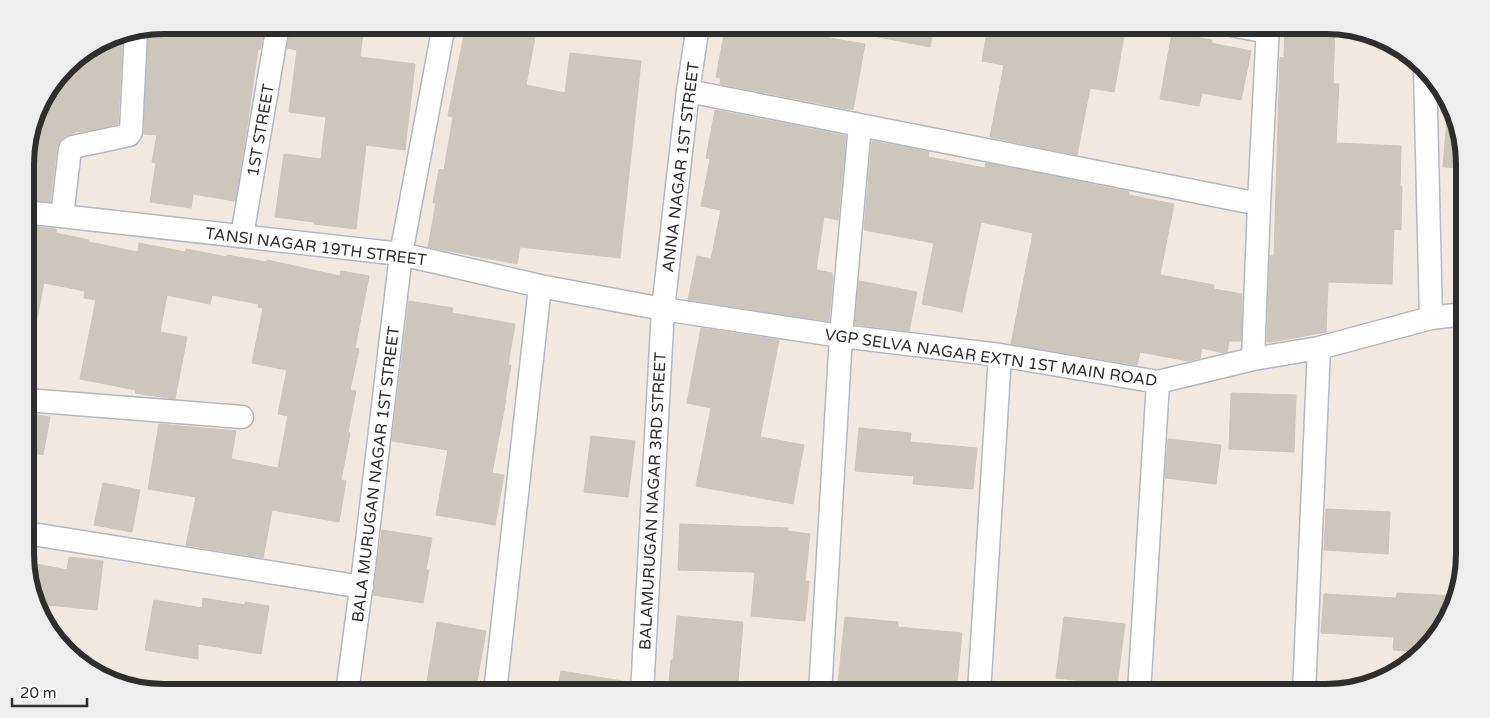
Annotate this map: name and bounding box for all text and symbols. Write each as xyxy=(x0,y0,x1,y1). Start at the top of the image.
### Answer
street label: ANNA NAGAR 1ST STREET xyxy=(658,61,704,273)
street label: 1ST STREET xyxy=(243,82,279,178)
street label: TANSI NAGAR 19TH STREET xyxy=(204,223,428,271)
street label: BALA MURUGAN NAGAR 1ST STREET xyxy=(348,325,404,623)
street label: VGP SELVA NAGAR EXTN 1ST MAIN ROAD xyxy=(823,325,1158,391)
street label: BALAMURUGAN NAGAR 3RD STREET xyxy=(635,351,671,651)
scale bar xyxy=(12,676,88,708)
text: 20 m xyxy=(20,684,57,702)

